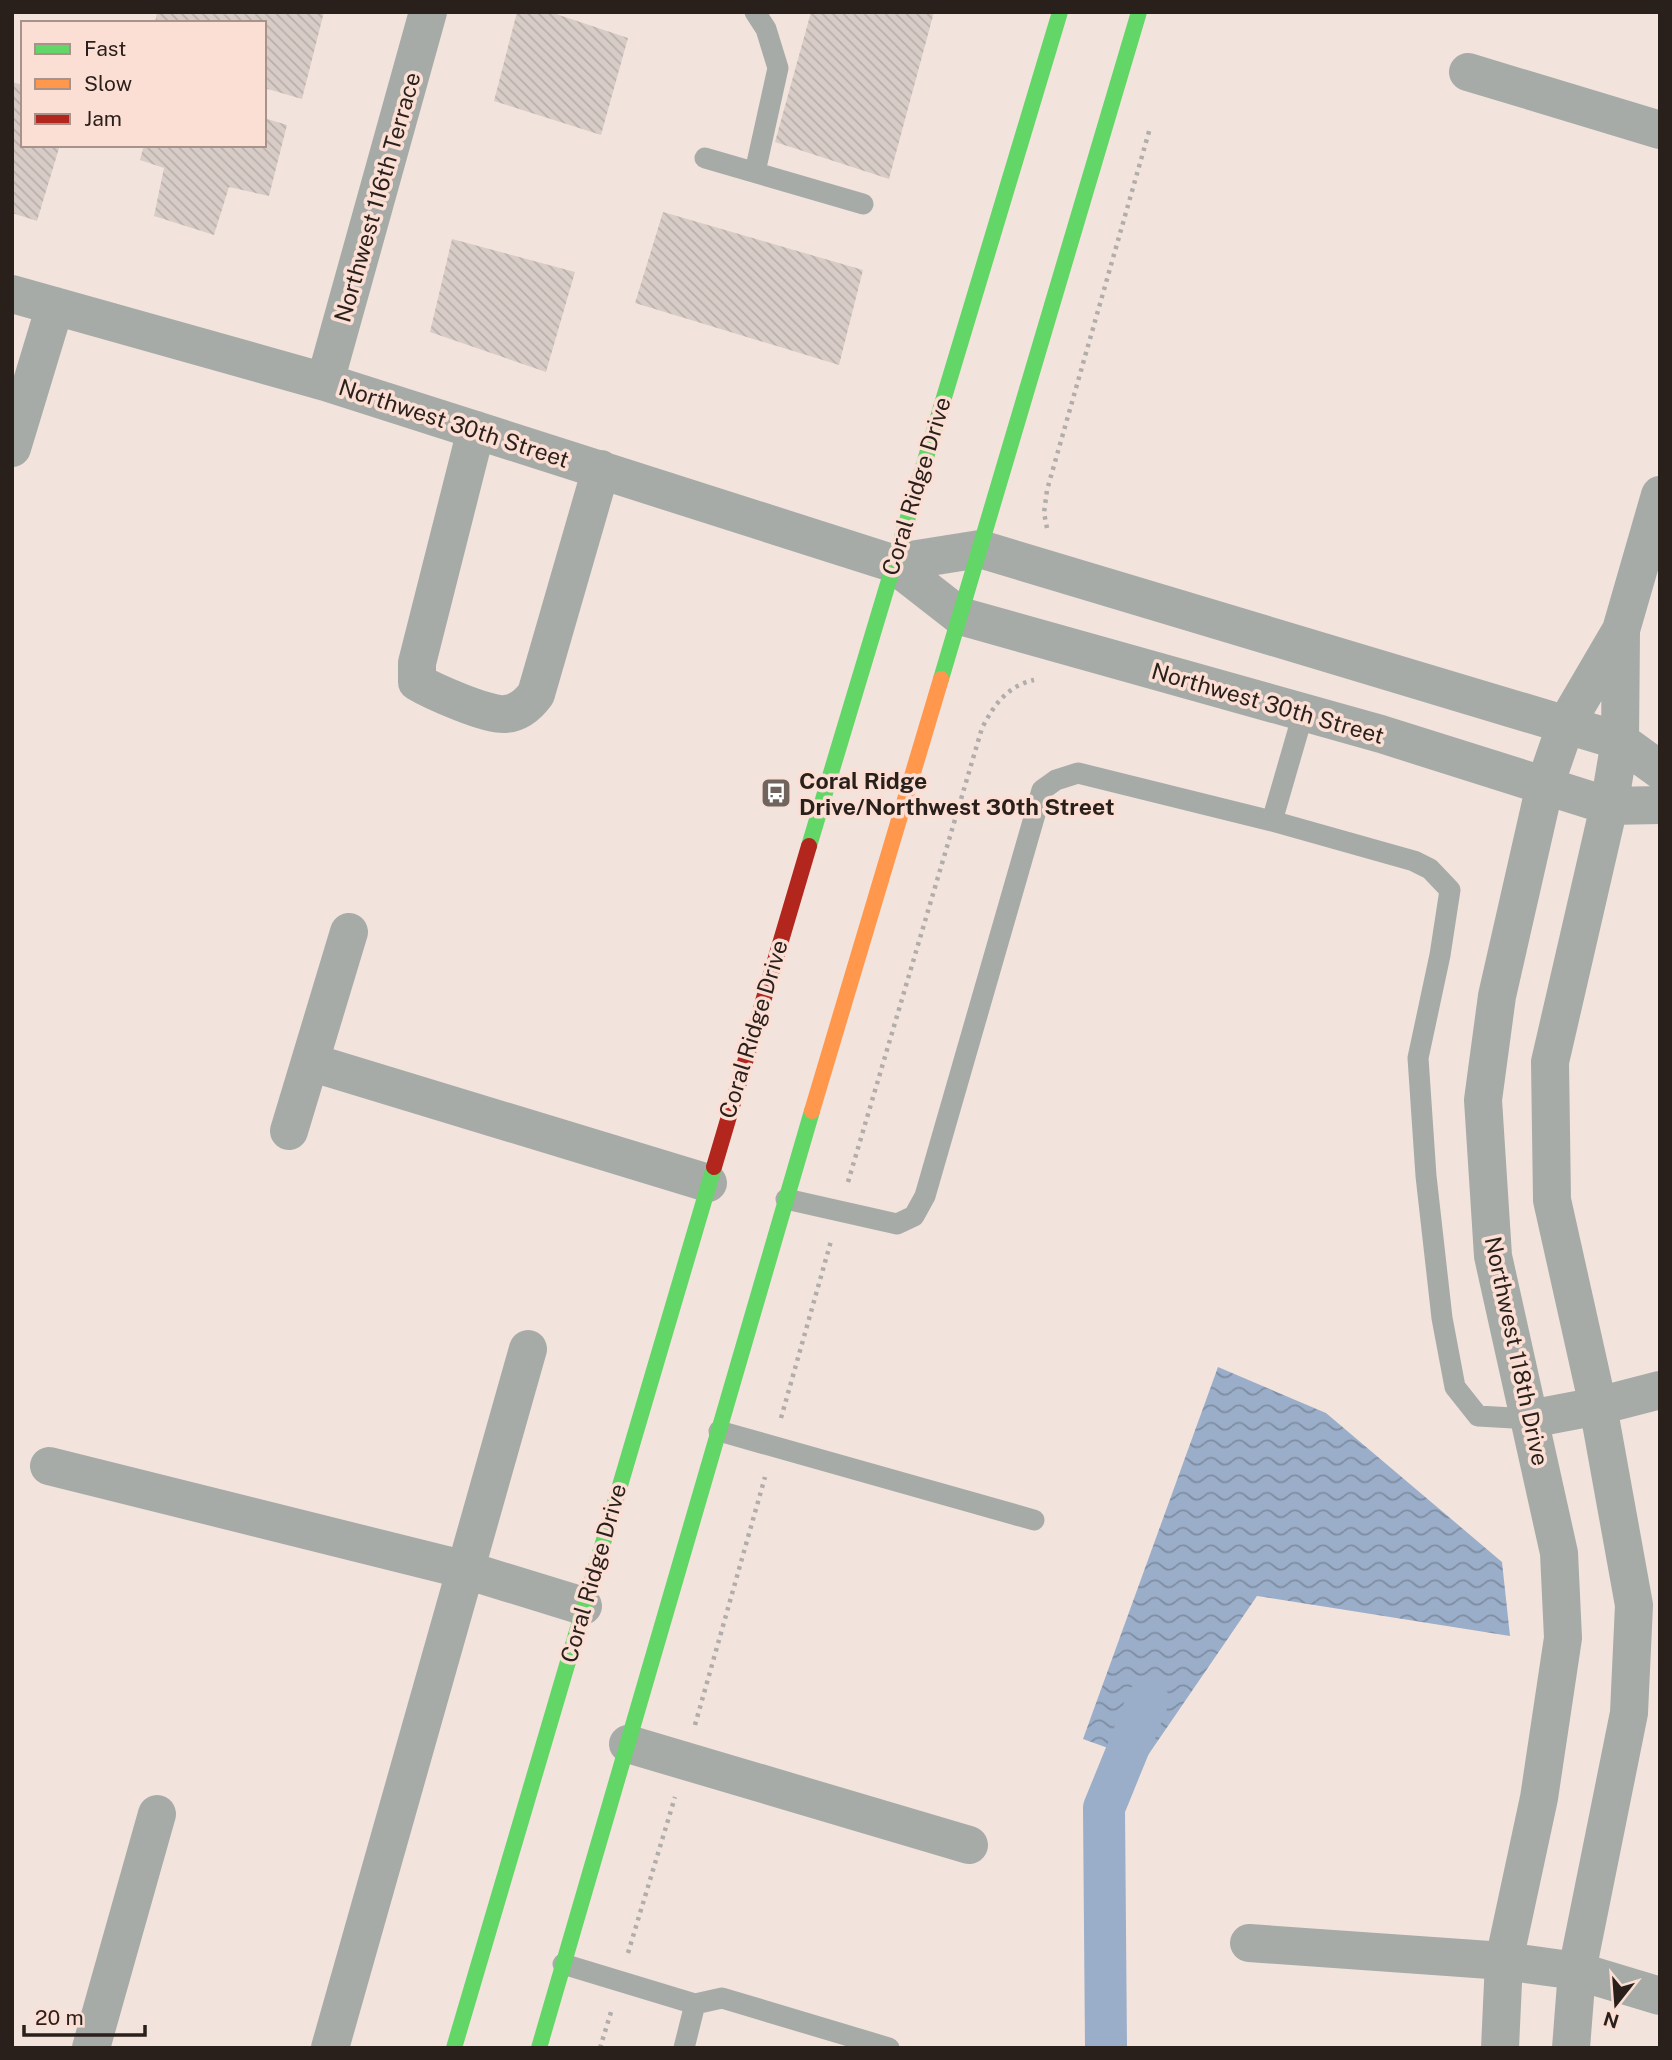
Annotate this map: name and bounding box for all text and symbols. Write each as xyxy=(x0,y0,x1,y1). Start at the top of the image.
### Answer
legend xyxy=(21,21,266,147)
text: Fast xyxy=(84,36,126,61)
street label: Northwest 116th Terrace xyxy=(328,69,426,325)
text: Slow xyxy=(84,71,132,96)
text: Jam xyxy=(84,106,122,131)
street label: Northwest 30th Street xyxy=(335,373,573,473)
street label: Coral Ridge Drive xyxy=(876,394,956,578)
street label: Northwest 30th Street xyxy=(1149,657,1387,749)
place label: Coral Ridge Drive/Northwest 30th Street xyxy=(799,767,1114,820)
bus stop icon: Coral Ridge Drive/Northwest 30th Street xyxy=(759,776,793,810)
street label: Coral Ridge Drive xyxy=(713,937,793,1121)
street label: Northwest 118th Drive xyxy=(1480,1234,1554,1468)
street label: Coral Ridge Drive xyxy=(555,1480,631,1666)
north arrow xyxy=(1581,1969,1651,2039)
scale bar xyxy=(24,1994,145,2038)
text: 20 m xyxy=(35,2005,84,2030)
text: N xyxy=(1601,2008,1621,2033)

